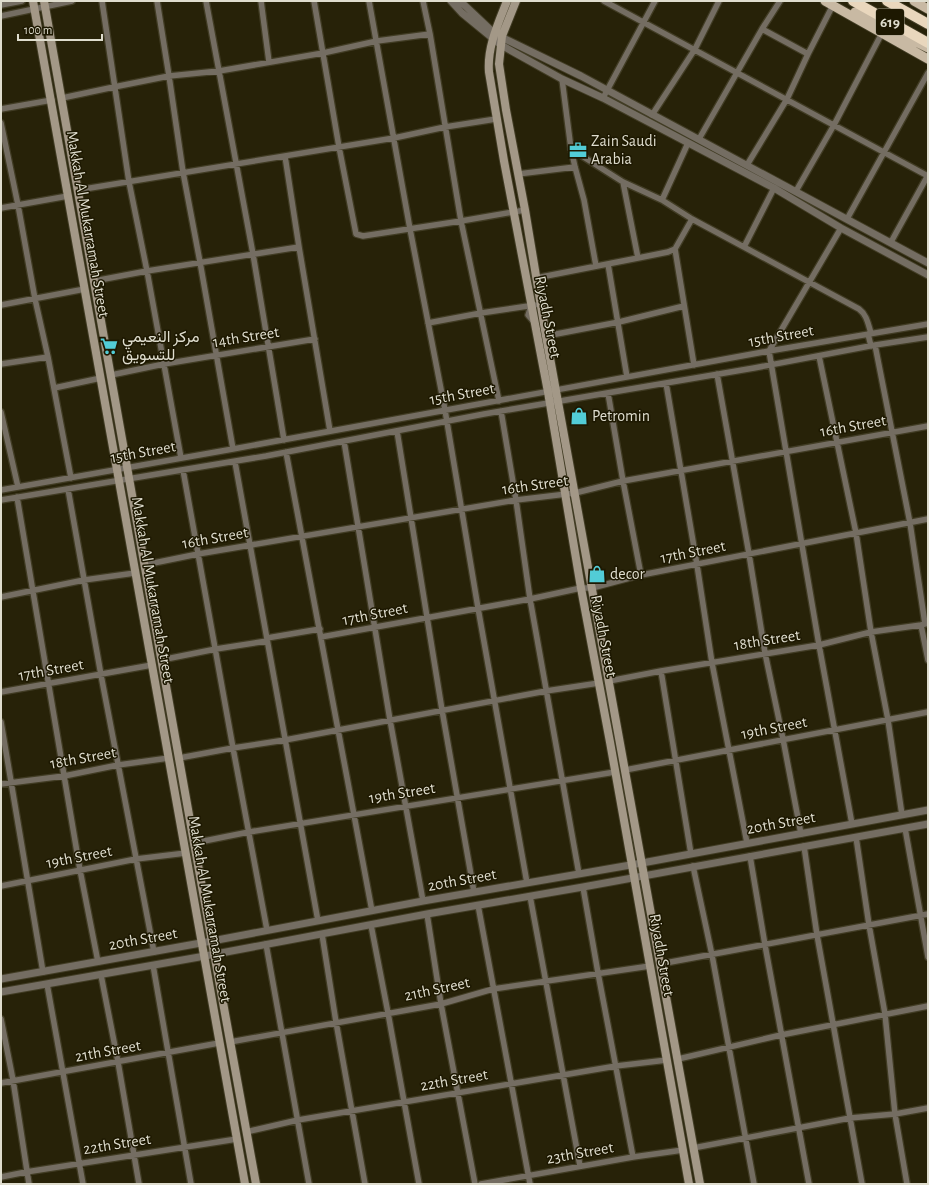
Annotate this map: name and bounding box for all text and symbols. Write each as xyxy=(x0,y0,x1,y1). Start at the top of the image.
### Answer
road number: 619 xyxy=(876,9,904,35)
scale bar xyxy=(18,16,102,42)
text: 100 m xyxy=(24,24,52,36)
street label: Makkah Al Mukarramah Street xyxy=(64,129,112,319)
place label: Zain Saudi Arabia xyxy=(591,133,657,167)
office icon: Zain Saudi Arabia xyxy=(568,140,588,160)
street label: Riyadh Street xyxy=(531,274,564,360)
street label: 15th Street xyxy=(747,322,815,350)
street label: 14th Street xyxy=(212,324,280,350)
place label: مركز النعيمي للتسويق xyxy=(122,329,200,365)
supermarket icon: مركز النعيمي للتسويق xyxy=(99,336,119,356)
street label: 15th Street xyxy=(428,380,496,408)
shop icon: Petromin xyxy=(569,406,589,426)
place label: Petromin xyxy=(592,408,650,424)
street label: 16th Street xyxy=(819,412,887,440)
street label: 15th Street xyxy=(109,438,177,466)
street label: 16th Street xyxy=(501,472,569,498)
street label: Makkah Al Mukarramah Street xyxy=(129,495,177,685)
street label: 16th Street xyxy=(181,524,249,552)
street label: 17th Street xyxy=(659,538,727,566)
shop icon: decor xyxy=(587,564,607,584)
place label: decor xyxy=(610,566,646,582)
street label: Riyadh Street xyxy=(587,593,620,679)
street label: 17th Street xyxy=(341,600,409,628)
street label: 18th Street xyxy=(733,627,801,653)
street label: 17th Street xyxy=(17,656,85,684)
street label: 19th Street xyxy=(740,714,808,742)
street label: 18th Street xyxy=(49,744,117,772)
street label: 19th Street xyxy=(368,780,436,806)
street label: 20th Street xyxy=(745,809,817,837)
street label: Makkah Al Mukarramah Street xyxy=(186,814,234,1004)
street label: 19th Street xyxy=(45,843,113,871)
street label: 20th Street xyxy=(426,866,498,894)
street label: Riyadh Street xyxy=(646,912,677,998)
street label: 20th Street xyxy=(107,925,179,953)
street label: 21th Street xyxy=(403,974,471,1004)
street label: 21th Street xyxy=(74,1037,142,1065)
street label: 22th Street xyxy=(419,1066,489,1094)
street label: 22th Street xyxy=(82,1131,152,1157)
street label: 23th Street xyxy=(545,1139,615,1167)

